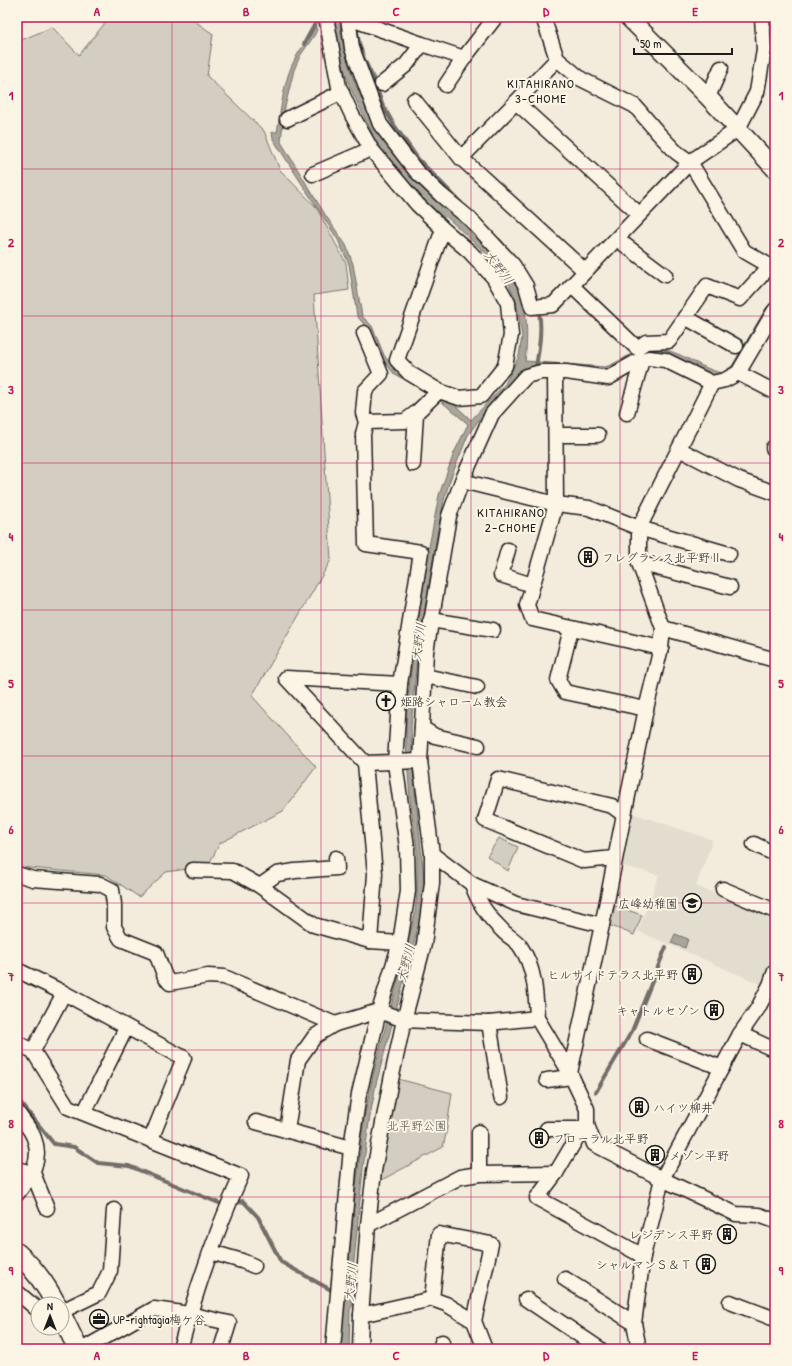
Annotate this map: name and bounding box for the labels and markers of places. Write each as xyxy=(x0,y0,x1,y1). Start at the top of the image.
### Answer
building icon: フレグランス北平野Ⅱ xyxy=(577,546,599,568)
place label: フレグランス北平野Ⅱ xyxy=(602,549,722,566)
church icon: 姫路シャローム教会 xyxy=(375,690,397,712)
place label: 姫路シャローム教会 xyxy=(400,693,508,710)
school or university icon: 広峰幼稚園 xyxy=(681,892,703,914)
place label: 広峰幼稚園 xyxy=(618,895,678,912)
building icon: ヒルサイドテラス北平野 xyxy=(681,963,703,985)
place label: ヒルサイドテラス北平野 xyxy=(547,966,678,983)
building icon: キャトルセゾン xyxy=(703,999,725,1021)
place label: キャトルセゾン xyxy=(616,1002,700,1019)
building icon: ハイツ柳井 xyxy=(628,1096,650,1118)
place label: ハイツ柳井 xyxy=(653,1099,713,1116)
building icon: フローラル北平野 xyxy=(528,1127,550,1149)
place label: フローラル北平野 xyxy=(553,1130,649,1147)
building icon: メゾン平野 xyxy=(644,1144,666,1166)
place label: メゾン平野 xyxy=(669,1147,729,1164)
building icon: レジデンス平野 xyxy=(716,1223,738,1245)
place label: レジデンス平野 xyxy=(629,1226,713,1243)
building icon: シャルマンＳ＆Ｔ xyxy=(695,1253,717,1275)
place label: シャルマンＳ＆Ｔ xyxy=(596,1256,692,1273)
office icon: UP-rightagia梅ケ谷 xyxy=(88,1308,110,1330)
place label: UP-rightagia梅ケ谷 xyxy=(113,1311,205,1328)

